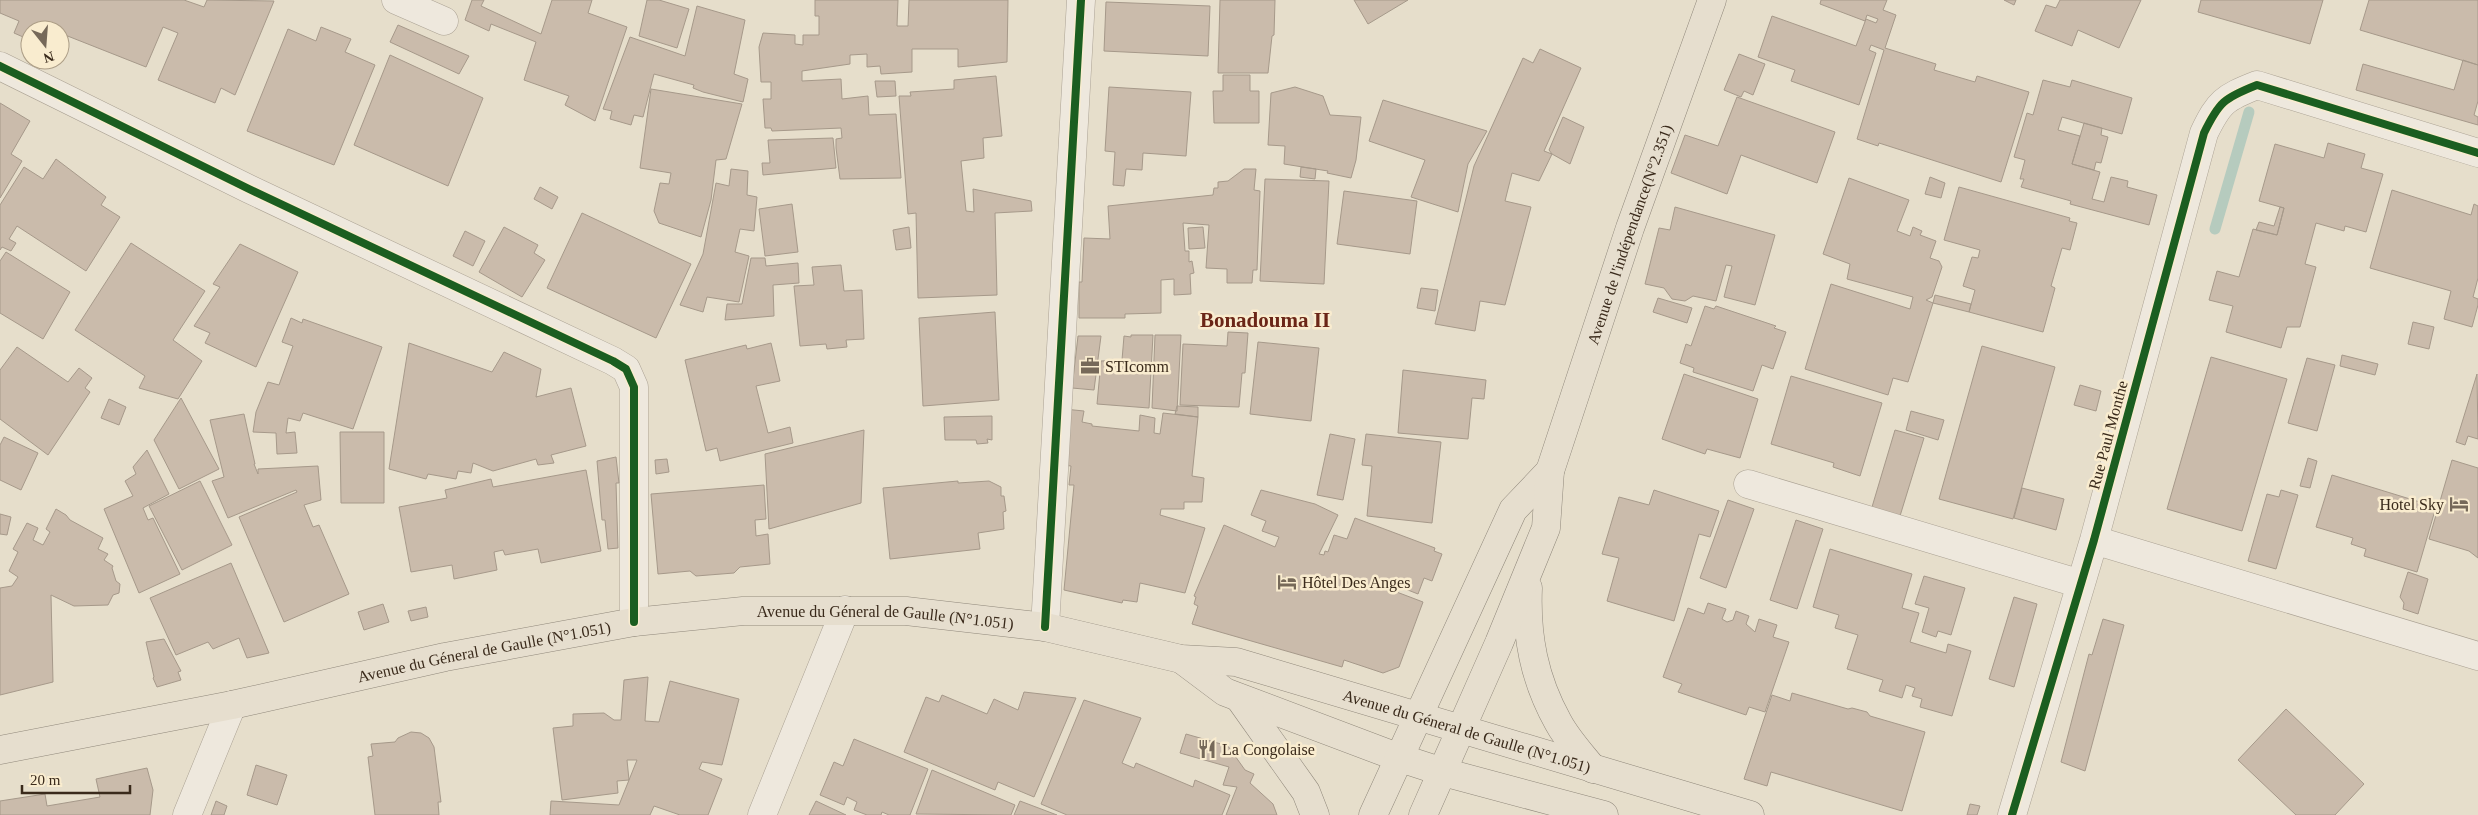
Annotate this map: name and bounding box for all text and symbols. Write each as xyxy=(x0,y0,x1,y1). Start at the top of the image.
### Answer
north arrow xyxy=(20,20,70,70)
text: N xyxy=(42,48,56,66)
street label: Avenue de l'indépendance(N°2.351) xyxy=(1584,122,1676,347)
district label: Bonadouma II xyxy=(1200,308,1330,332)
office icon: STIcomm xyxy=(1079,355,1101,377)
place label: STIcomm xyxy=(1105,358,1170,375)
street label: Rue Paul Monthe xyxy=(2085,379,2131,491)
hotel icon: Hotel Sky xyxy=(2448,493,2470,515)
place label: Hotel Sky xyxy=(2380,496,2444,514)
hotel icon: Hôtel Des Anges xyxy=(1276,571,1298,593)
place label: Hôtel Des Anges xyxy=(1302,574,1410,592)
street label: Avenue du Géneral de Gaulle (N°1.051) xyxy=(757,602,1015,633)
street label: Avenue du Géneral de Gaulle (N°1.051) xyxy=(356,618,612,685)
street label: Avenue du Géneral de Gaulle (N°1.051) xyxy=(1341,686,1593,777)
restaurant icon: La Congolaise xyxy=(1196,738,1218,760)
place label: La Congolaise xyxy=(1222,741,1315,759)
scale bar xyxy=(22,762,130,794)
text: 20 m xyxy=(30,772,61,788)

